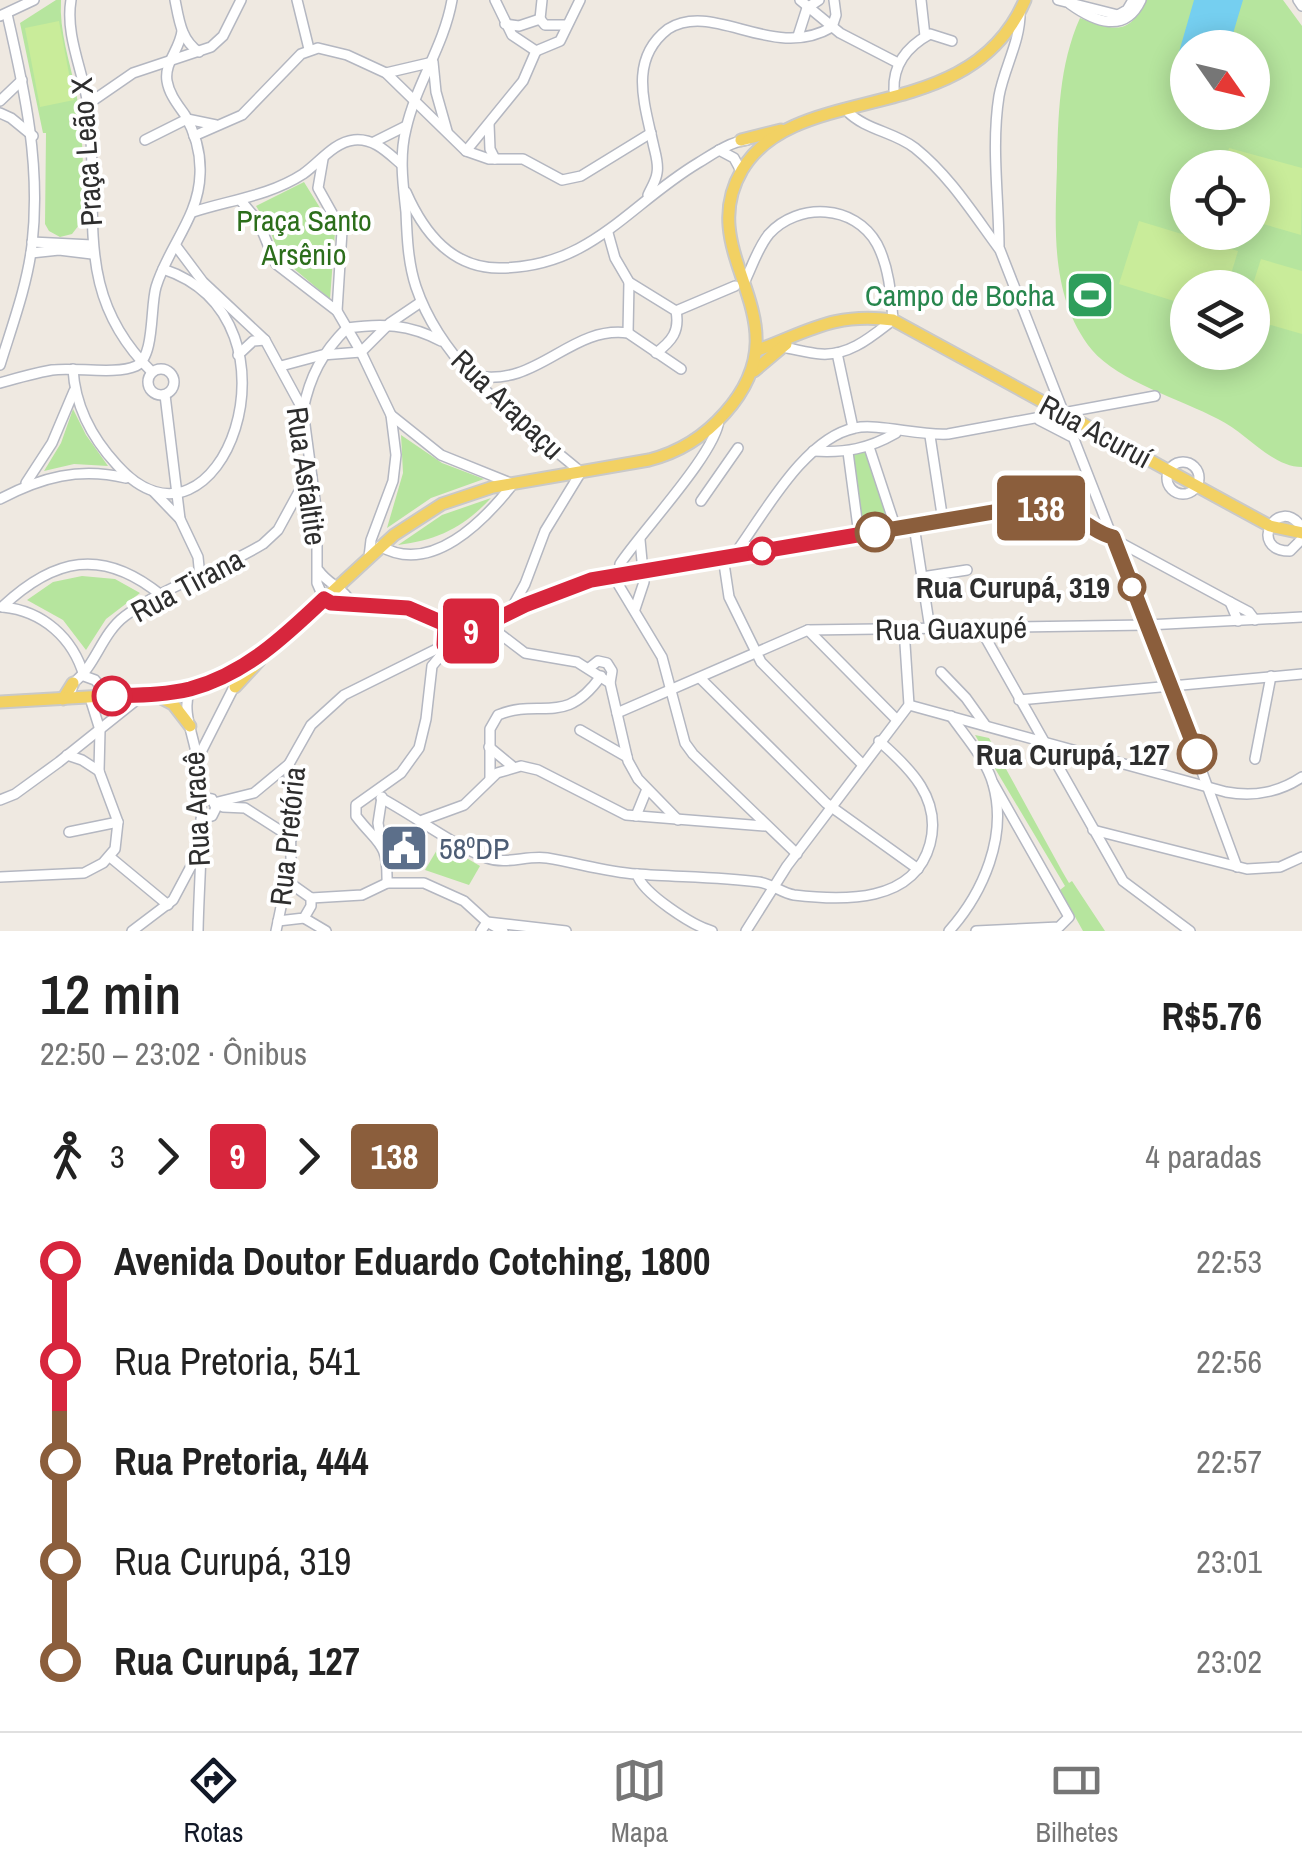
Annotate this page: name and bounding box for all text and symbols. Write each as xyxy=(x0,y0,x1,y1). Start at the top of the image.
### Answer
north arrow xyxy=(1170,30,1270,130)
map controls xyxy=(1170,30,1270,370)
street label: Praça Leão X xyxy=(61,76,111,228)
button: locate xyxy=(1170,150,1270,250)
park label: Praça Santo Arsênio xyxy=(236,200,372,274)
sports icon: Campo de Bocha xyxy=(1064,269,1116,321)
button: layers xyxy=(1170,270,1270,370)
place label: Campo de Bocha xyxy=(865,275,1055,315)
street label: Rua Arapaçu xyxy=(443,340,573,468)
street label: Rua Acuruí xyxy=(1033,385,1159,477)
street label: Rua Asfaltite xyxy=(277,404,337,548)
line badge: 138 xyxy=(984,476,1098,540)
text: 138 xyxy=(1017,485,1065,532)
unlabelled marker xyxy=(856,513,894,551)
unlabelled marker xyxy=(749,538,775,564)
street label: Rua Tirana xyxy=(124,539,251,631)
place label: Rua Curupá, 319 xyxy=(916,567,1110,607)
marker: Rua Curupá, 319 xyxy=(1119,574,1145,600)
line badge: 9 xyxy=(438,598,504,664)
street label: Rua Guaxupé xyxy=(875,607,1027,649)
text: 9 xyxy=(463,608,479,655)
unlabelled marker xyxy=(93,677,131,715)
place label: Rua Curupá, 127 xyxy=(976,734,1170,774)
marker: Rua Curupá, 127 xyxy=(1178,735,1216,773)
street label: Rua Aracê xyxy=(173,751,219,867)
street label: Rua Pretória xyxy=(260,764,314,907)
public building icon: 58ºDP xyxy=(378,822,430,874)
place label: 58ºDP xyxy=(439,828,510,868)
text: 12 min xyxy=(40,957,181,1031)
text: R$5.76 xyxy=(1162,991,1262,1042)
text: 22:50 – 23:02 · Ônibus xyxy=(40,1032,307,1075)
icon: walk xyxy=(40,1129,95,1184)
icon: forward xyxy=(140,1129,195,1184)
icon: forward xyxy=(281,1129,336,1184)
text: 9 xyxy=(230,1133,246,1180)
text: 138 xyxy=(371,1133,418,1180)
text: 3 xyxy=(110,1135,125,1178)
text: 4 paradas xyxy=(1145,1135,1262,1178)
text: Avenida Doutor Eduardo Cotching, 1800 xyxy=(114,1236,710,1287)
text: 22:53 xyxy=(1196,1240,1262,1283)
text: Rua Pretoria, 541 xyxy=(114,1336,360,1387)
text: 22:56 xyxy=(1196,1340,1262,1383)
text: Rua Pretoria, 444 xyxy=(114,1436,369,1487)
text: 22:57 xyxy=(1196,1440,1262,1483)
text: Rua Curupá, 319 xyxy=(114,1536,351,1587)
text: 23:01 xyxy=(1196,1540,1262,1583)
text: Rua Curupá, 127 xyxy=(114,1636,360,1687)
text: 23:02 xyxy=(1196,1640,1262,1683)
tab: Rotas xyxy=(184,1753,244,1851)
tab: Mapa xyxy=(611,1753,668,1851)
tab: Bilhetes xyxy=(1035,1753,1118,1851)

